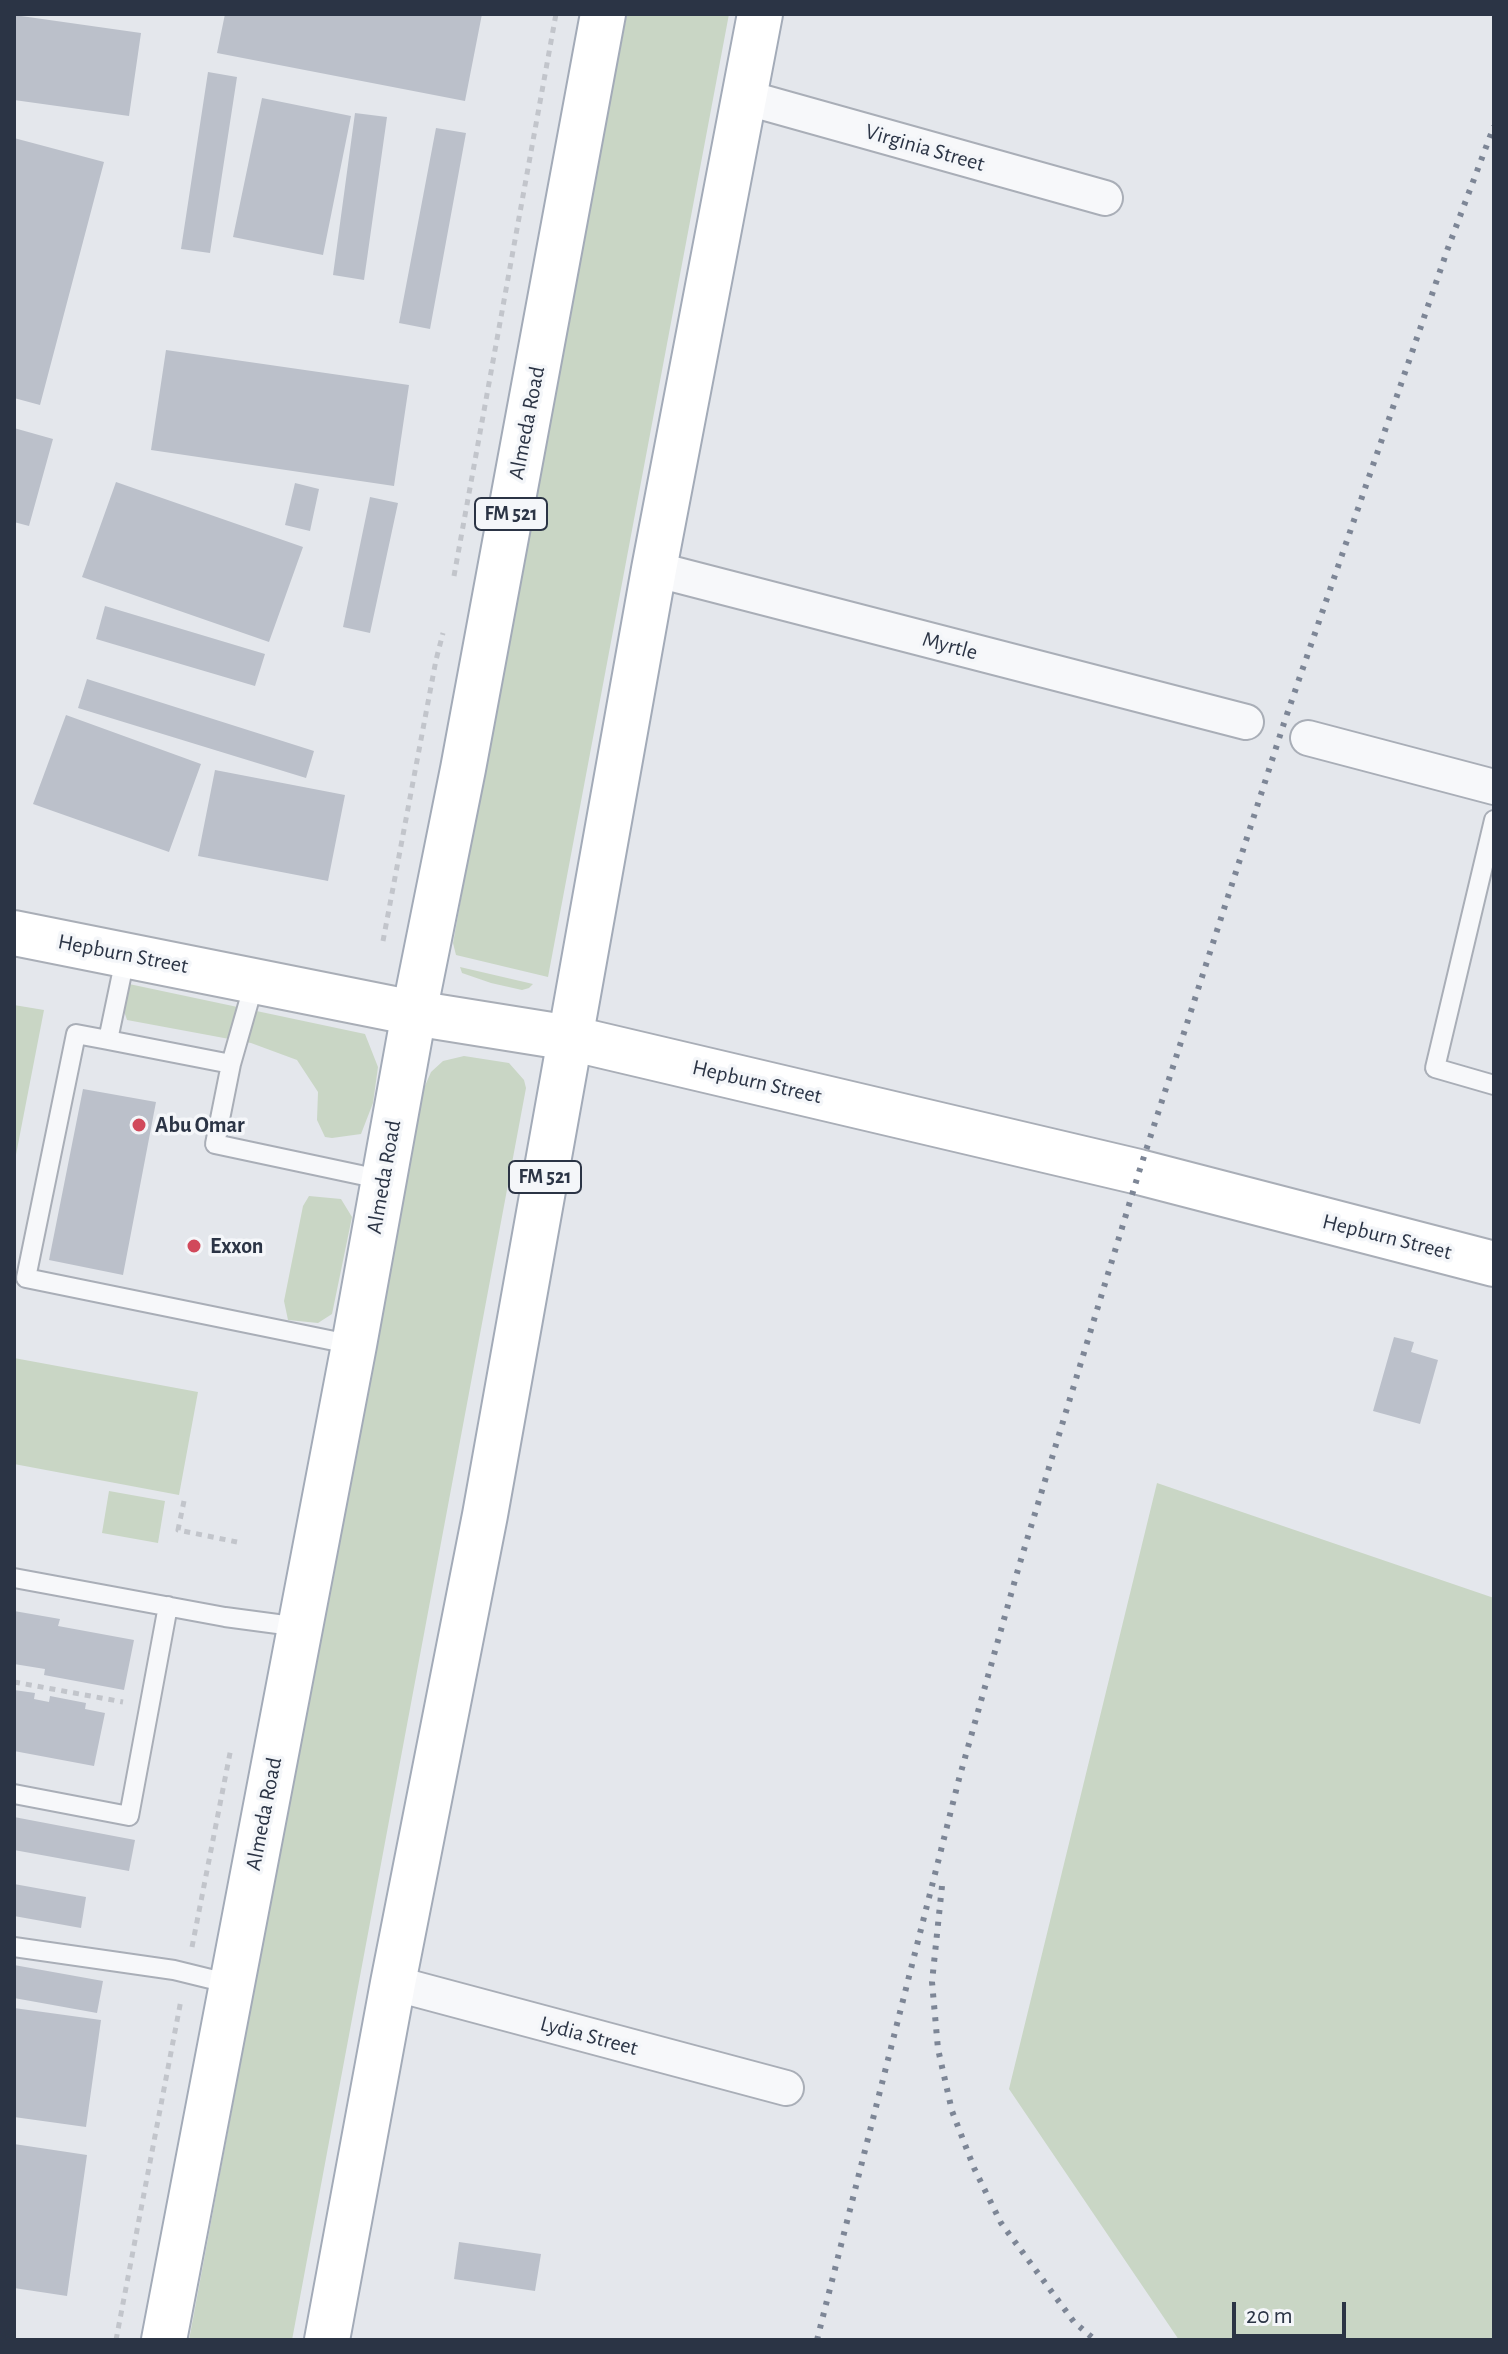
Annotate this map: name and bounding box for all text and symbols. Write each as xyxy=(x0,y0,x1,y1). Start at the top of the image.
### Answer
street label: Virginia Street xyxy=(862,118,988,178)
street label: Almeda Road xyxy=(503,364,551,482)
road number: FM 521 xyxy=(475,498,547,530)
street label: Myrtle xyxy=(920,626,980,666)
street label: Hepburn Street xyxy=(56,928,190,980)
street label: Hepburn Street xyxy=(690,1054,824,1110)
place label: Abu Omar xyxy=(155,1112,245,1138)
marker: Abu Omar xyxy=(130,1116,148,1134)
street label: Almeda Road xyxy=(361,1118,407,1236)
road number: FM 521 xyxy=(509,1161,581,1193)
street label: Hepburn Street xyxy=(1320,1208,1454,1266)
place label: Exxon xyxy=(210,1233,264,1259)
marker: Exxon xyxy=(185,1237,203,1255)
street label: Almeda Road xyxy=(240,1755,288,1873)
street label: Lydia Street xyxy=(537,2010,641,2062)
scale bar xyxy=(1236,2286,1350,2336)
text: 20 m xyxy=(1246,2304,1293,2328)

